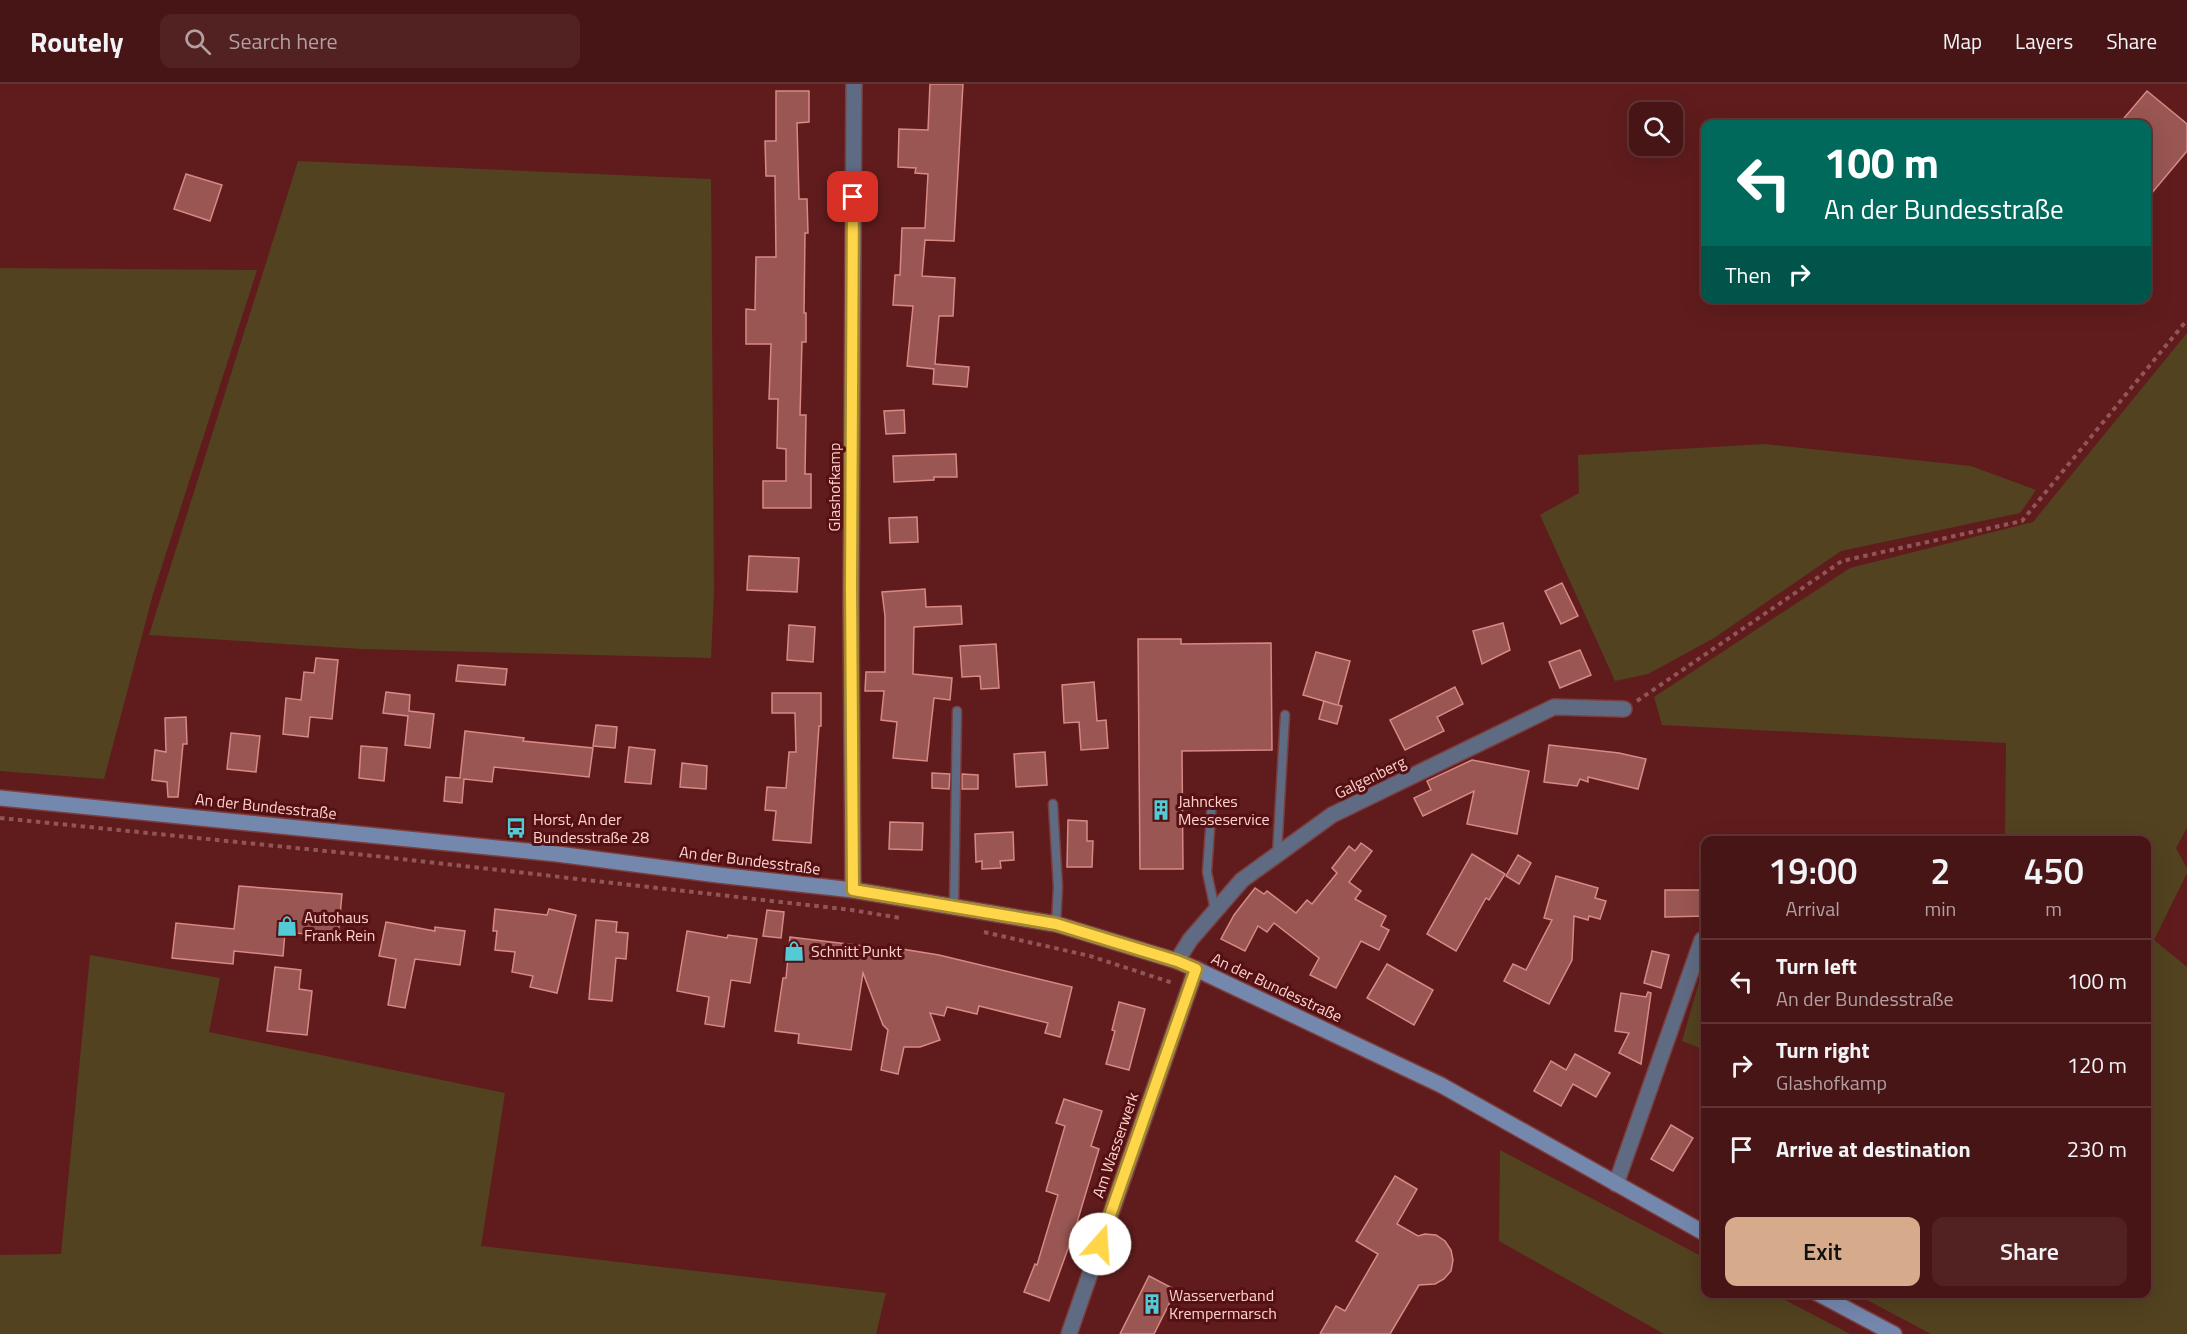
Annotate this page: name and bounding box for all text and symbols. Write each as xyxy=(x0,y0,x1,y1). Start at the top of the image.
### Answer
search box xyxy=(160,14,580,68)
text: Routely xyxy=(30,20,124,63)
text: Search here xyxy=(229,24,338,58)
icon: search xyxy=(181,25,214,58)
text: Map xyxy=(1943,25,1982,57)
text: Layers xyxy=(2015,25,2073,57)
text: Share xyxy=(2106,25,2157,57)
map controls xyxy=(1629,102,1683,156)
button: search xyxy=(1629,102,1683,156)
text: 100 m xyxy=(1824,130,1939,194)
icon: left xyxy=(1725,144,1803,222)
pin xyxy=(827,171,878,222)
icon: arrive xyxy=(836,180,869,213)
text: An der Bundesstraße xyxy=(1824,188,2064,229)
text: Then xyxy=(1725,258,1771,292)
icon: right xyxy=(1783,258,1816,291)
street label: Glashofkamp xyxy=(822,443,846,531)
street label: Galgenberg xyxy=(1330,749,1410,805)
street label: An der Bundesstraße xyxy=(194,787,338,825)
place label: Jahnckes Messeservice xyxy=(1178,789,1270,831)
building icon: Jahnckes Messeservice xyxy=(1149,798,1173,822)
place label: Horst, An der Bundesstraße 28 xyxy=(533,807,649,849)
bus stop icon: Horst, An der Bundesstraße 28 xyxy=(504,816,528,840)
street label: An der Bundesstraße xyxy=(678,839,822,881)
text: 19:00 xyxy=(1768,843,1857,898)
text: 2 xyxy=(1930,843,1950,898)
text: 450 xyxy=(2023,843,2084,898)
text: Arrival xyxy=(1786,893,1840,924)
text: min xyxy=(1924,893,1956,924)
text: m xyxy=(2045,893,2062,924)
place label: Autohaus Frank Rein xyxy=(304,905,375,947)
shop icon: Autohaus Frank Rein xyxy=(275,914,299,938)
shop icon: Schnitt Punkt xyxy=(782,939,806,963)
place label: Schnitt Punkt xyxy=(811,939,902,963)
street label: An der Bundesstraße xyxy=(1208,946,1346,1028)
text: Turn left xyxy=(1776,949,1857,983)
text: 100 m xyxy=(2067,964,2127,998)
icon: left xyxy=(1725,965,1758,998)
text: An der Bundesstraße xyxy=(1776,983,1954,1014)
text: Turn right xyxy=(1776,1033,1870,1067)
text: 120 m xyxy=(2067,1048,2127,1082)
icon: right xyxy=(1725,1049,1758,1082)
text: Glashofkamp xyxy=(1776,1067,1887,1098)
street label: Am Wasserwerk xyxy=(1086,1089,1144,1201)
text: Arrive at destination xyxy=(1776,1132,1971,1166)
text: 230 m xyxy=(2067,1132,2127,1166)
icon: arrive xyxy=(1725,1133,1758,1166)
position arrow xyxy=(1068,1212,1132,1276)
button: Exit xyxy=(1725,1217,1920,1286)
button: Share xyxy=(1932,1217,2127,1286)
place label: Wasserverband Krempermarsch xyxy=(1169,1283,1277,1325)
building icon: Wasserverband Krempermarsch xyxy=(1140,1292,1164,1316)

